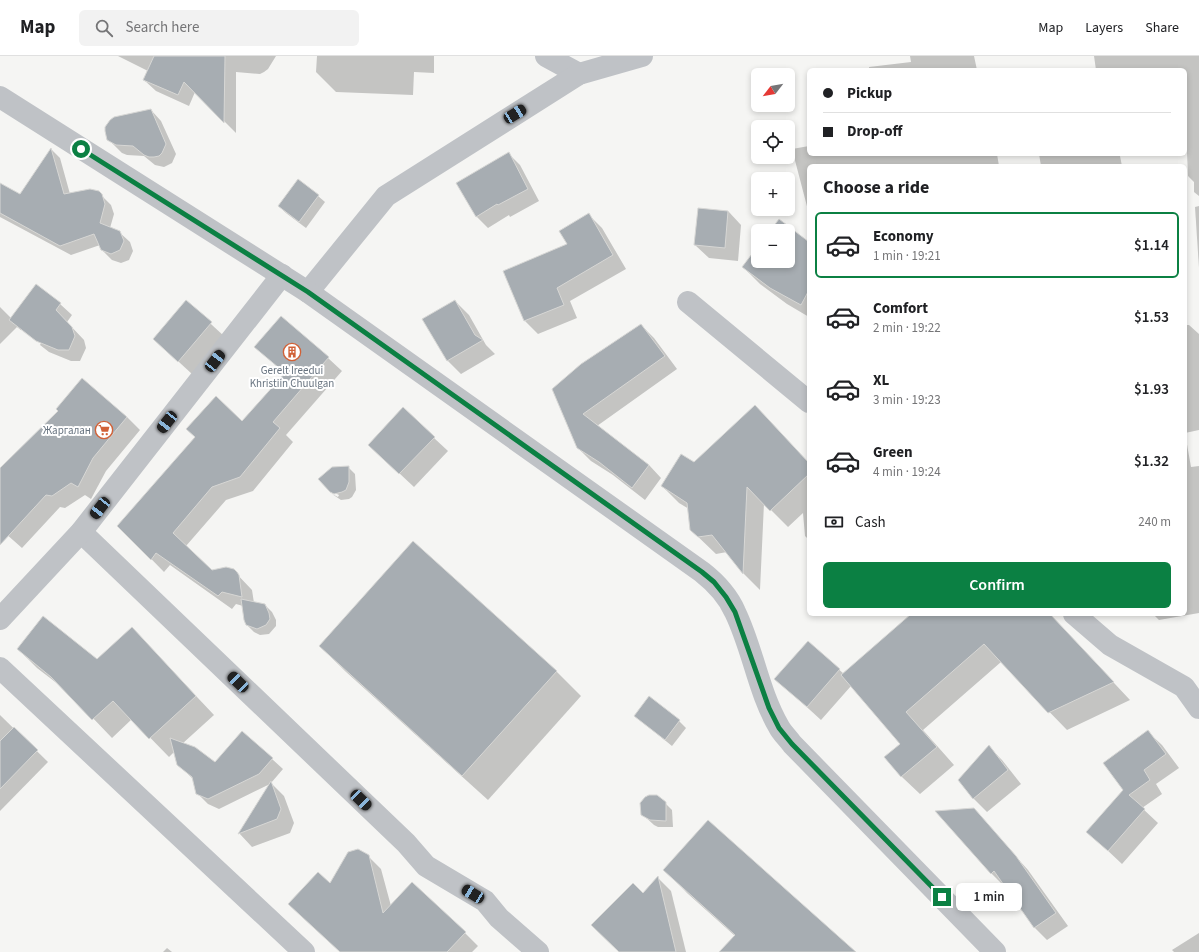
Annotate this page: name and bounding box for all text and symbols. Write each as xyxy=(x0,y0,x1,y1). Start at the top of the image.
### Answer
search box xyxy=(79,10,359,46)
text: Map xyxy=(20,14,55,41)
icon: search xyxy=(93,17,115,39)
text: Search here xyxy=(125,17,199,38)
text: Map xyxy=(1038,18,1063,38)
text: Layers xyxy=(1085,18,1123,38)
text: Share xyxy=(1145,18,1179,38)
north arrow xyxy=(751,68,795,112)
map controls xyxy=(751,68,795,268)
text: Pickup xyxy=(847,83,892,104)
car xyxy=(502,103,528,125)
button: locate xyxy=(751,120,795,164)
text: Drop-off xyxy=(847,121,902,142)
route start xyxy=(72,140,90,158)
button: + xyxy=(751,172,795,216)
text: Choose a ride xyxy=(823,175,929,200)
button: − xyxy=(751,224,795,268)
text: Economy xyxy=(873,226,934,247)
icon: car xyxy=(825,227,861,263)
text: $1.14 xyxy=(1134,235,1169,256)
text: 1 min · 19:21 xyxy=(873,247,941,265)
text: Comfort xyxy=(873,298,928,319)
icon: car xyxy=(825,299,861,335)
text: $1.53 xyxy=(1134,307,1169,328)
text: 2 min · 19:22 xyxy=(873,319,941,337)
building icon: Gerelt Ireedui Khristiin Chuulgan xyxy=(282,342,302,362)
car xyxy=(203,348,227,374)
place label: Gerelt Ireedui Khristiin Chuulgan xyxy=(250,363,334,391)
text: XL xyxy=(873,370,889,391)
icon: car xyxy=(825,371,861,407)
text: $1.93 xyxy=(1134,379,1169,400)
text: 3 min · 19:23 xyxy=(873,391,941,409)
car xyxy=(155,409,179,435)
supermarket icon: Жаргалан xyxy=(94,420,114,440)
place label: Жаргалан xyxy=(43,423,91,438)
text: Green xyxy=(873,442,913,463)
icon: car xyxy=(825,443,861,479)
text: $1.32 xyxy=(1134,451,1169,472)
text: 4 min · 19:24 xyxy=(873,463,941,481)
car xyxy=(88,495,112,521)
icon: cash xyxy=(823,511,845,533)
text: Cash xyxy=(855,512,886,533)
text: 240 m xyxy=(1138,513,1171,531)
button: Confirm xyxy=(823,562,1171,608)
car xyxy=(225,669,251,695)
car xyxy=(348,787,374,813)
car xyxy=(460,883,486,905)
callout: 1 min xyxy=(956,883,1022,911)
route end xyxy=(933,888,951,906)
text: 1 min xyxy=(974,888,1004,906)

